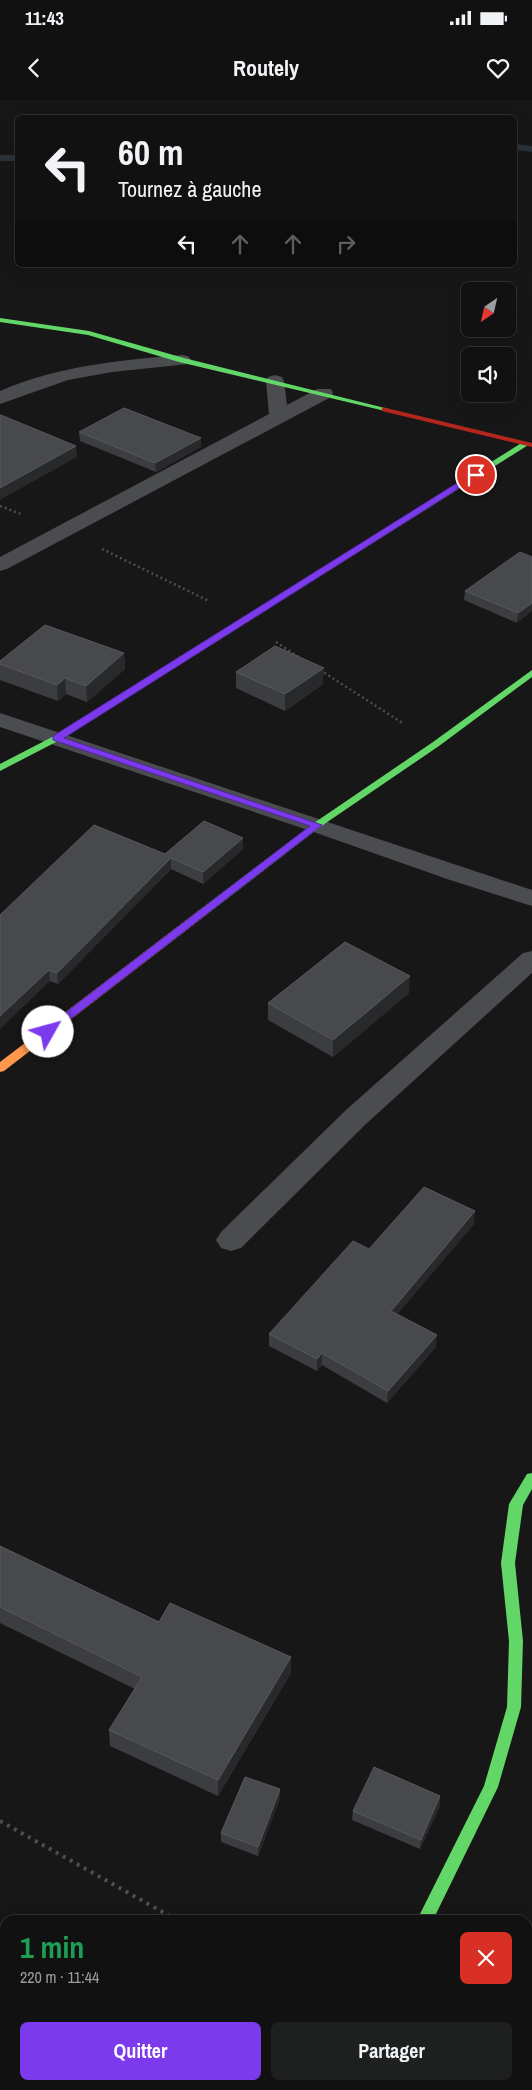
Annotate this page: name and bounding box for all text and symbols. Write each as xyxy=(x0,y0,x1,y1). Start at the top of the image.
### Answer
text: 11:43 xyxy=(25,5,64,31)
text: Routely xyxy=(233,53,299,83)
icon: back xyxy=(20,54,48,82)
icon: heart xyxy=(484,54,512,82)
text: 60 m xyxy=(118,129,183,176)
icon: left xyxy=(35,135,100,200)
text: Tournez à gauche xyxy=(118,174,261,204)
icon: left xyxy=(173,230,201,258)
icon: ahead xyxy=(226,230,254,258)
icon: ahead xyxy=(279,230,307,258)
icon: right xyxy=(332,230,360,258)
north arrow xyxy=(461,282,516,338)
map controls xyxy=(461,282,516,402)
button: sound xyxy=(461,347,516,402)
pin xyxy=(455,454,497,496)
icon: arrive xyxy=(462,461,490,489)
position arrow xyxy=(21,1005,73,1057)
text: 1 min xyxy=(20,1927,84,1967)
button: close xyxy=(460,1932,512,1984)
text: 220 m · 11:44 xyxy=(20,1966,99,1988)
button: Quitter xyxy=(20,2022,261,2080)
button: Partager xyxy=(271,2022,512,2080)

